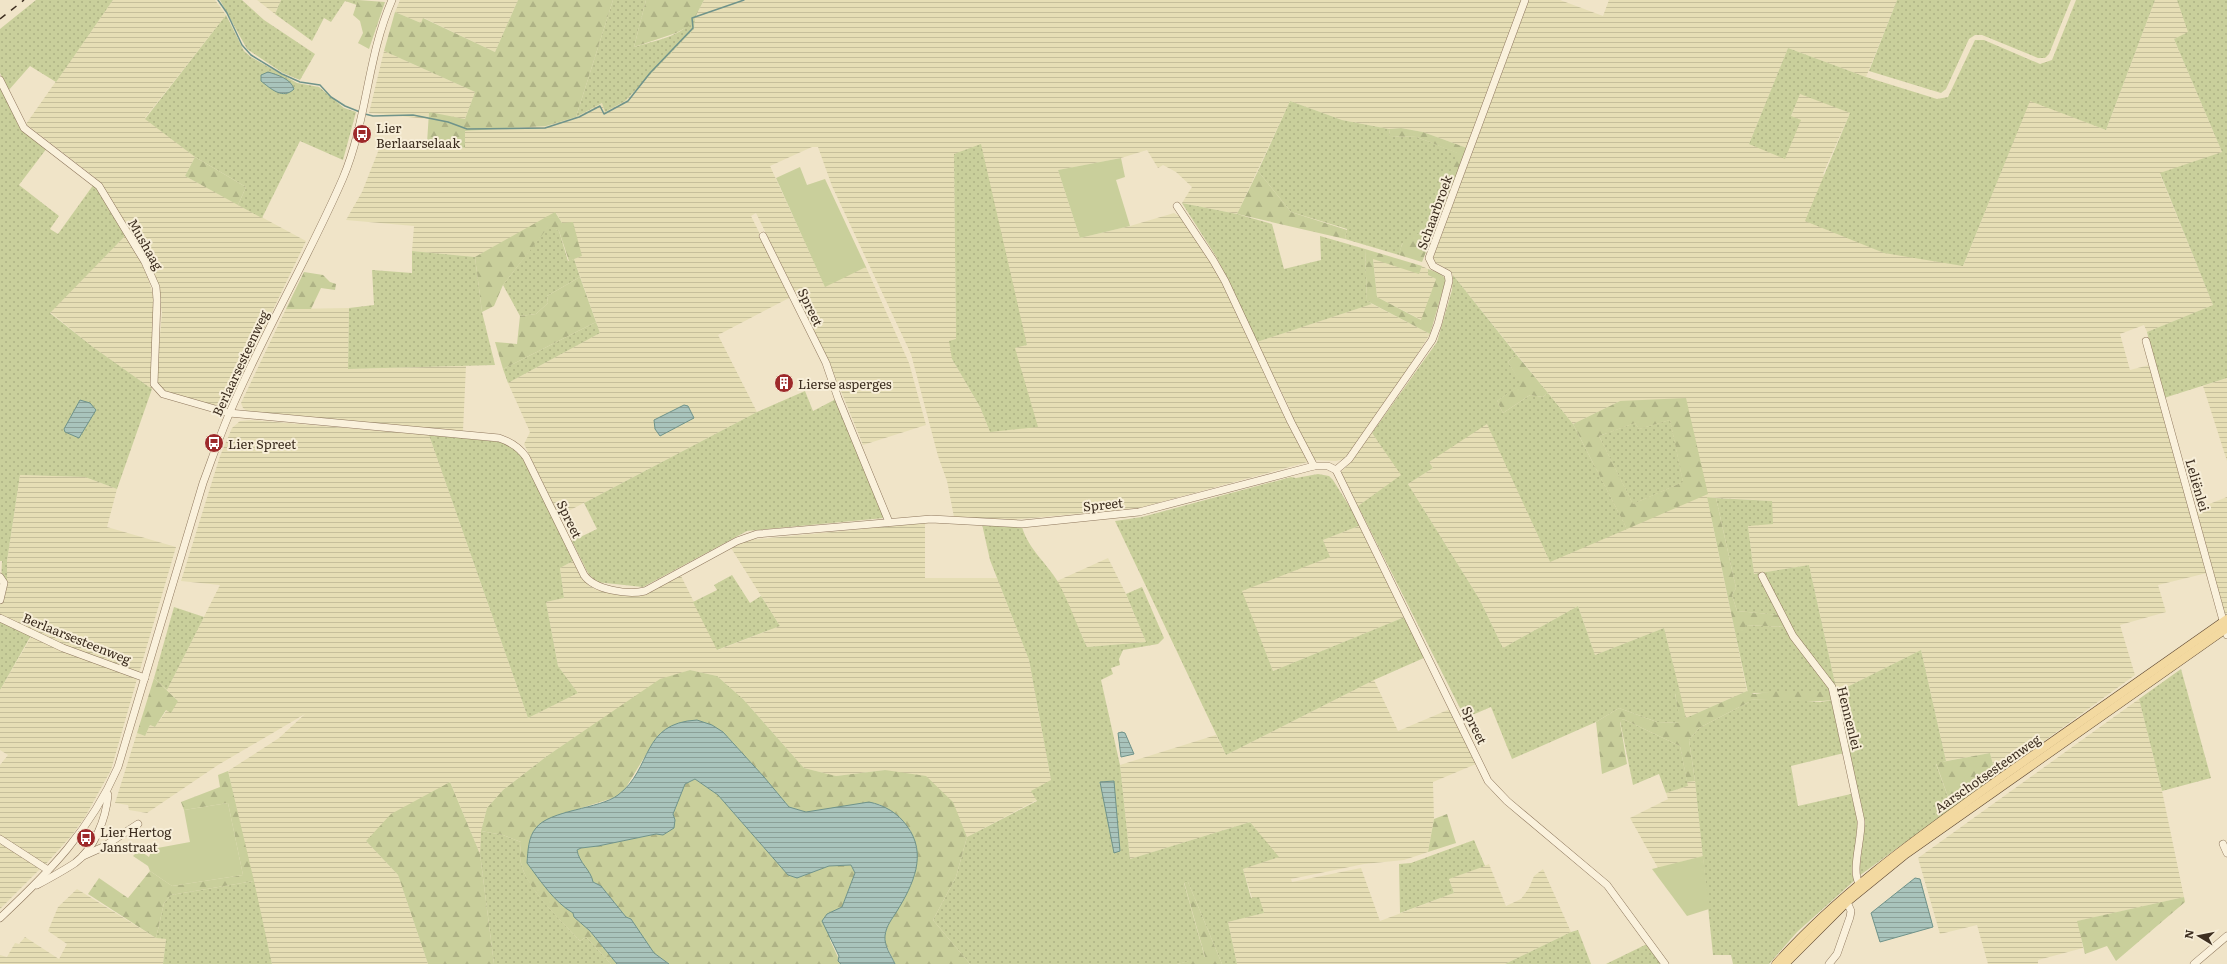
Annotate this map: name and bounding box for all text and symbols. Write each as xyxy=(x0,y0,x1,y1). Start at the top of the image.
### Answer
place label: Lier Berlaarselaak xyxy=(376,118,461,152)
bus stop icon: Lier Berlaarselaak xyxy=(351,123,373,145)
street label: Schaarbroek xyxy=(1412,171,1457,252)
street label: Mushaag xyxy=(124,215,169,274)
street label: Spreet xyxy=(794,285,829,330)
street label: Berlaarsesteenweg xyxy=(207,306,273,419)
building icon: Lierse asperges xyxy=(773,372,795,394)
place label: Lierse asperges xyxy=(798,374,892,393)
bus stop icon: Lier Spreet xyxy=(203,432,225,454)
place label: Lier Spreet xyxy=(228,434,297,453)
street label: Leliënlei xyxy=(2181,456,2215,514)
street label: Spreet xyxy=(1082,492,1125,516)
street label: Spreet xyxy=(553,497,588,542)
street label: Berlaarsesteenweg xyxy=(20,608,135,669)
street label: Hennenlei xyxy=(1833,684,1867,752)
street label: Spreet xyxy=(1458,703,1493,748)
street label: Aarschotsesteenweg xyxy=(1930,729,2045,817)
place label: Lier Hertog Janstraat xyxy=(100,822,172,856)
bus stop icon: Lier Hertog Janstraat xyxy=(75,827,97,849)
north arrow xyxy=(2179,916,2219,956)
text: N xyxy=(2179,928,2197,940)

